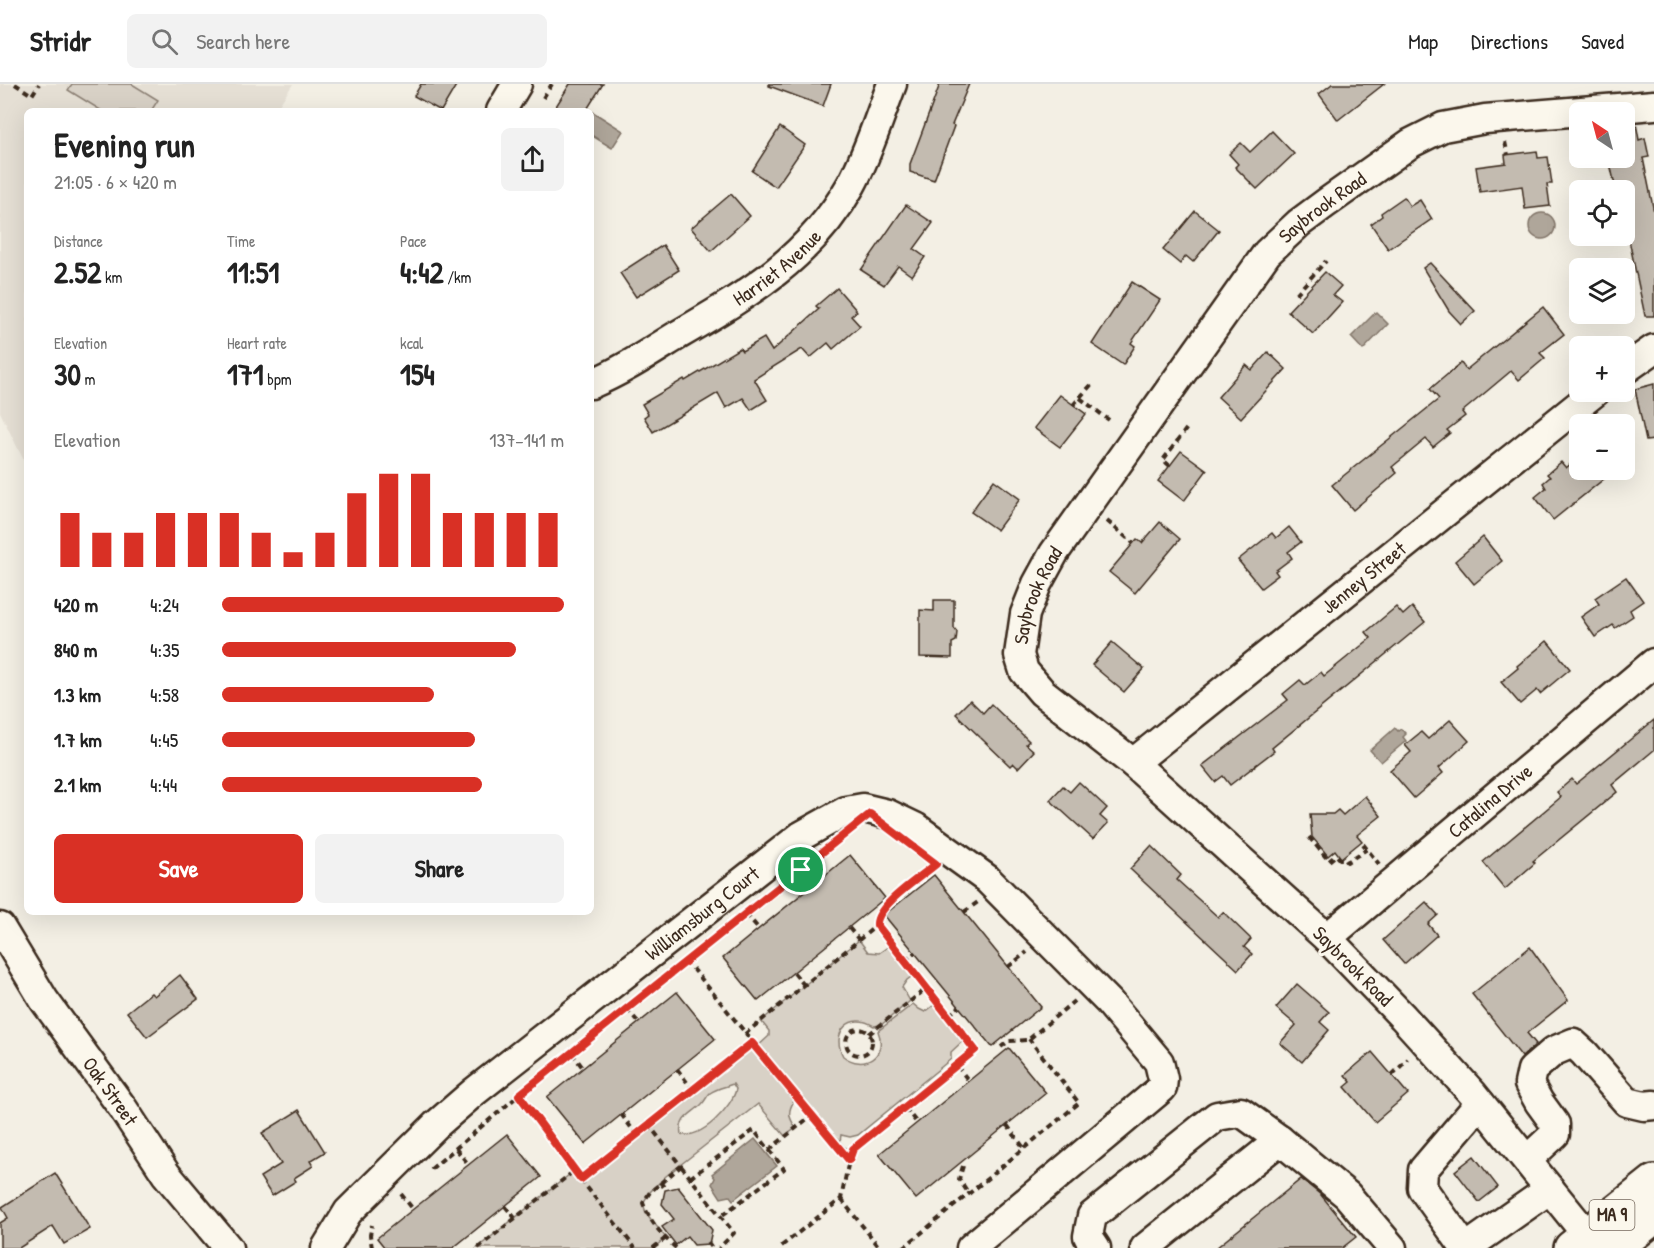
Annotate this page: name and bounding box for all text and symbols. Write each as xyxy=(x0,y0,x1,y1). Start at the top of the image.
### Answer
search box xyxy=(127,14,547,68)
text: Stridr xyxy=(30,22,91,60)
icon: search xyxy=(148,25,181,58)
text: Search here xyxy=(196,26,290,56)
text: Map xyxy=(1408,27,1438,56)
text: Directions xyxy=(1471,27,1548,56)
text: Saved xyxy=(1581,27,1624,56)
north arrow xyxy=(1569,102,1635,168)
map controls xyxy=(1569,102,1635,480)
text: Evening run xyxy=(54,123,195,167)
button: share xyxy=(501,128,564,191)
street label: Saybrook Road xyxy=(1272,165,1371,249)
text: 21:05 · 6 × 420 m xyxy=(54,168,177,195)
button: locate xyxy=(1569,180,1635,246)
street label: Harriet Avenue xyxy=(727,223,827,312)
text: Distance xyxy=(54,230,103,252)
text: Time xyxy=(227,230,255,252)
text: Pace xyxy=(400,230,427,252)
text: 2.52 xyxy=(54,252,101,292)
text: 11:51 xyxy=(227,252,279,292)
text: 4:42 xyxy=(400,252,444,292)
button: layers xyxy=(1569,258,1635,324)
text: km xyxy=(101,266,122,288)
text: /km xyxy=(444,266,471,288)
text: Elevation xyxy=(54,332,107,354)
text: Heart rate xyxy=(227,332,287,354)
text: kcal xyxy=(400,332,423,354)
button: + xyxy=(1569,336,1635,402)
text: 30 xyxy=(54,354,81,394)
text: 171 xyxy=(227,354,264,394)
text: 154 xyxy=(400,354,435,394)
text: m xyxy=(81,368,95,390)
text: bpm xyxy=(264,368,292,390)
button: − xyxy=(1569,414,1635,480)
text: Elevation xyxy=(54,426,120,453)
text: 137–141 m xyxy=(489,426,564,453)
street label: Jenney Street xyxy=(1316,534,1412,619)
street label: Saybrook Road xyxy=(1007,540,1068,646)
text: 420 m xyxy=(54,591,98,618)
text: 4:24 xyxy=(150,591,179,618)
text: 840 m xyxy=(54,636,97,663)
text: 4:35 xyxy=(150,636,180,663)
text: 1.3 km xyxy=(54,681,101,708)
text: 4:58 xyxy=(150,681,179,708)
text: 1.7 km xyxy=(54,726,102,753)
text: 4:45 xyxy=(150,726,178,753)
street label: Catalina Drive xyxy=(1442,757,1538,844)
text: 2.1 km xyxy=(54,771,101,798)
text: 4:44 xyxy=(150,771,177,798)
button: Save xyxy=(54,834,303,903)
button: Share xyxy=(315,834,564,903)
pin xyxy=(775,844,826,895)
icon: arrive xyxy=(784,853,817,886)
street label: Williamsburg Court xyxy=(639,859,765,966)
street label: Saybrook Road xyxy=(1307,920,1400,1012)
street label: Oak Street xyxy=(77,1051,145,1131)
road number: MA 9 xyxy=(1590,1200,1634,1230)

